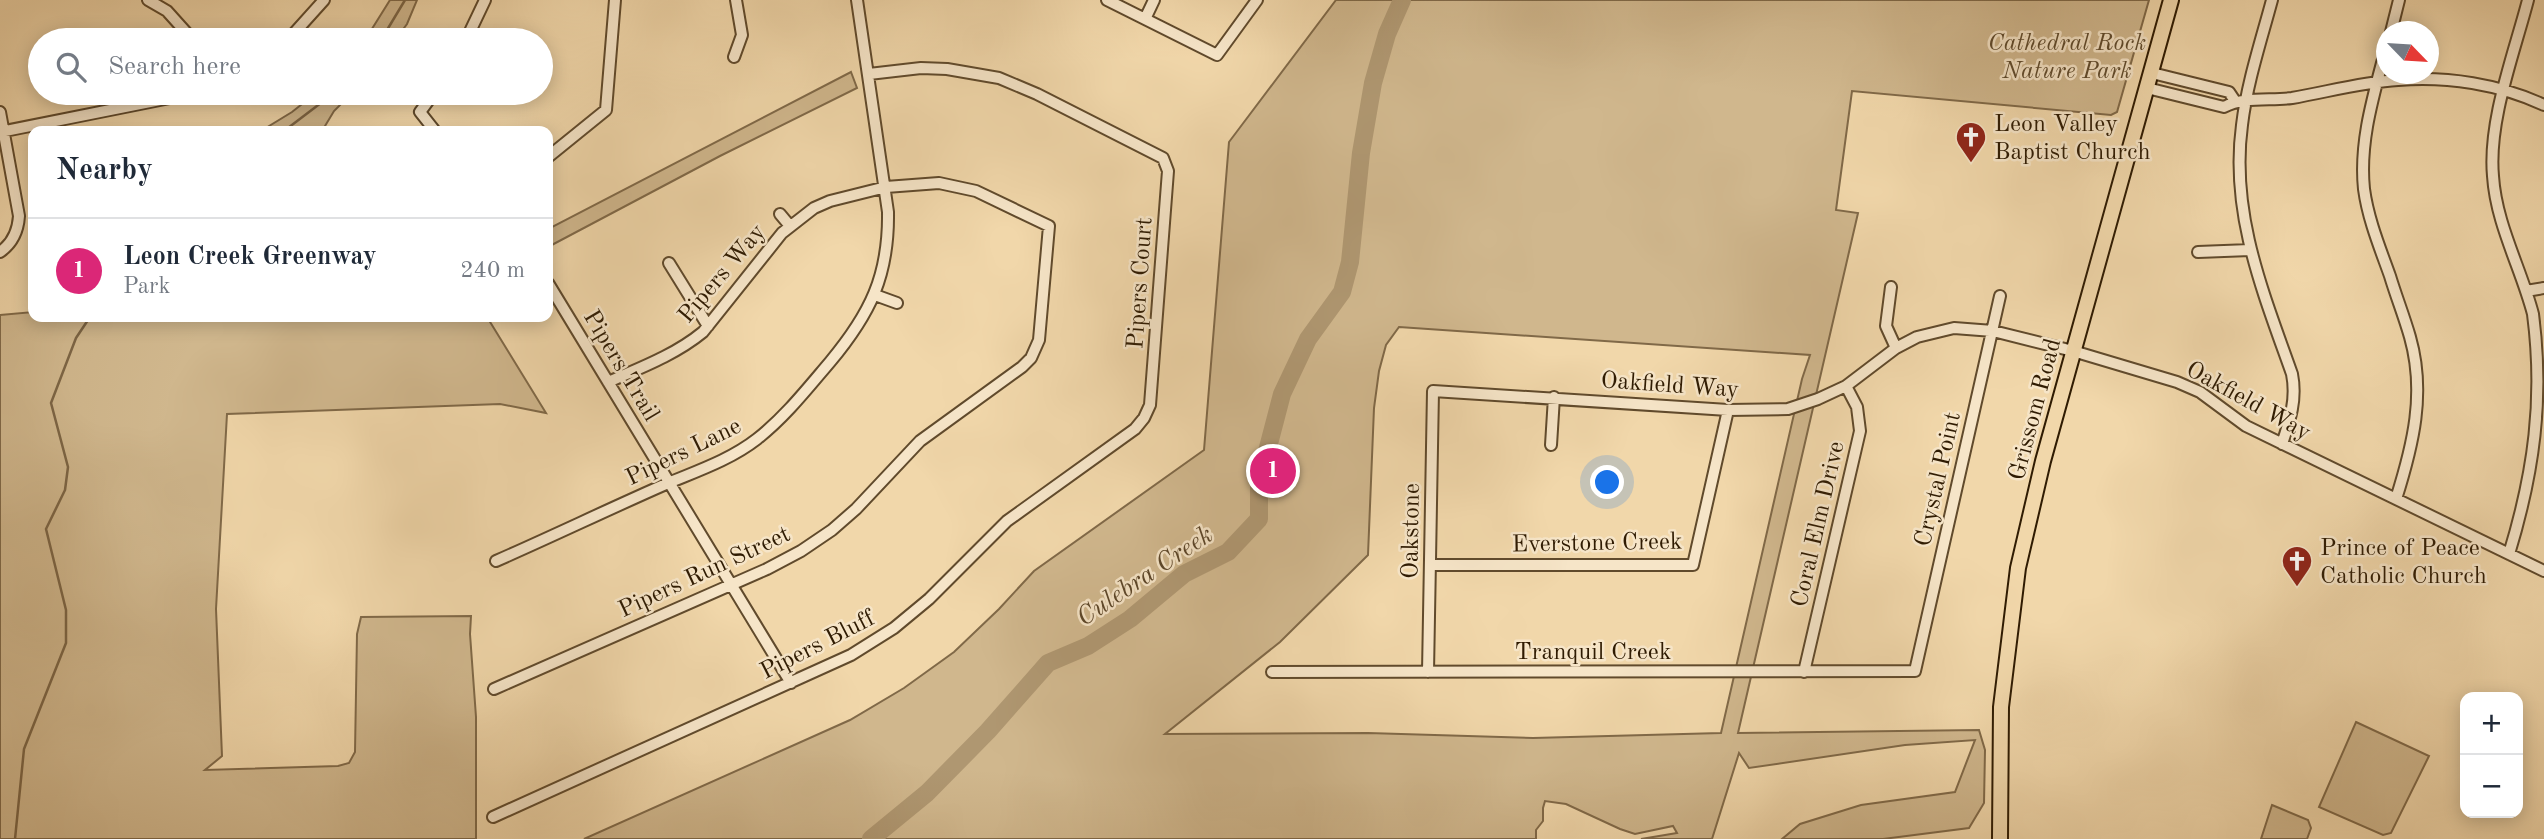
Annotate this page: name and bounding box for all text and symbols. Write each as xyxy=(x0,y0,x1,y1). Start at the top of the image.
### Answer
north arrow xyxy=(2376,21,2439,84)
search box xyxy=(28,28,553,105)
park label: Cathedral Rock Nature Park xyxy=(1988,32,2146,84)
icon: search xyxy=(52,48,90,86)
text: Search here xyxy=(108,54,241,80)
place label: Leon Valley Baptist Church xyxy=(1994,113,2151,165)
church icon: Leon Valley Baptist Church xyxy=(1954,120,1988,164)
text: Nearby xyxy=(56,156,153,186)
street label: Pipers Court xyxy=(1124,216,1158,350)
street label: Pipers Way xyxy=(674,220,771,328)
text: Leon Creek Greenway xyxy=(123,244,377,270)
text: 1 xyxy=(72,259,86,282)
text: 240 m xyxy=(460,259,525,282)
text: Park xyxy=(123,275,170,298)
street label: Pipers Trail xyxy=(578,306,663,426)
street label: Grissom Road xyxy=(2005,336,2066,483)
street label: Oakfield Way xyxy=(2182,358,2315,446)
street label: Oakfield Way xyxy=(1600,369,1740,403)
street label: Crystal Point xyxy=(1912,410,1966,549)
street label: Pipers Lane xyxy=(622,415,745,491)
street label: Coral Elm Drive xyxy=(1788,439,1850,610)
pin: 1 xyxy=(1250,445,1296,497)
your location xyxy=(1590,465,1624,499)
street label: Oakstone xyxy=(1399,483,1425,579)
water label: Culebra Creek xyxy=(1072,522,1218,632)
street label: Pipers Run Street xyxy=(615,523,794,623)
street label: Everstone Creek xyxy=(1511,531,1683,557)
place label: Prince of Peace Catholic Church xyxy=(2320,537,2487,589)
church icon: Prince of Peace Catholic Church xyxy=(2280,544,2314,588)
street label: Pipers Bluff xyxy=(757,606,880,685)
street label: Tranquil Creek xyxy=(1515,641,1671,665)
map controls xyxy=(2460,692,2523,818)
button: + xyxy=(2460,692,2523,755)
button: − xyxy=(2460,755,2523,818)

